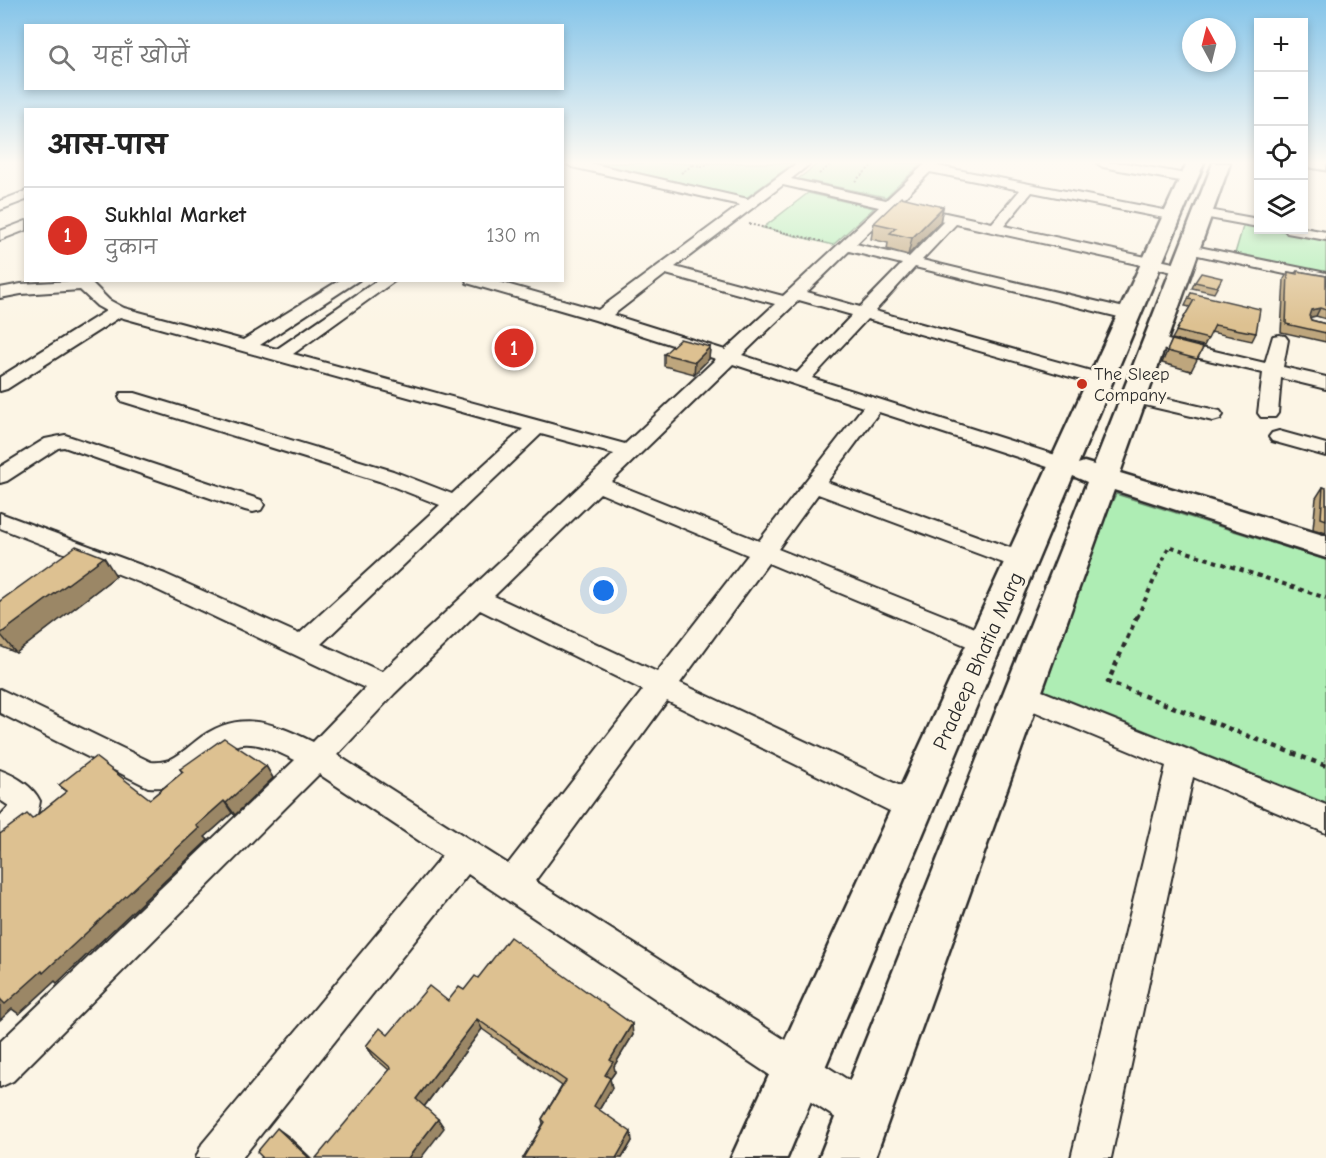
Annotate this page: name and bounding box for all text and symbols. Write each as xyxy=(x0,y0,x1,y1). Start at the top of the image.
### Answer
north arrow xyxy=(1182,18,1236,72)
map controls xyxy=(1254,18,1308,234)
button: + xyxy=(1254,18,1308,72)
search box xyxy=(24,24,564,90)
icon: search xyxy=(45,41,78,74)
text: यहाँ खोजें xyxy=(93,43,189,69)
button: − xyxy=(1254,72,1308,126)
button: locate xyxy=(1254,126,1308,180)
text: आस-पास xyxy=(48,131,167,161)
button: layers xyxy=(1254,180,1308,234)
text: Sukhlal Market xyxy=(105,202,246,228)
text: 1 xyxy=(64,224,71,247)
text: 130 m xyxy=(487,224,540,247)
text: दुकान xyxy=(105,236,157,259)
pin: 1 xyxy=(494,326,534,370)
place label: The Sleep Company xyxy=(1094,364,1170,406)
marker: The Sleep Company xyxy=(1075,377,1089,391)
street label: Pradeep Bhatia Marg xyxy=(928,568,1028,754)
your location xyxy=(589,576,618,605)

